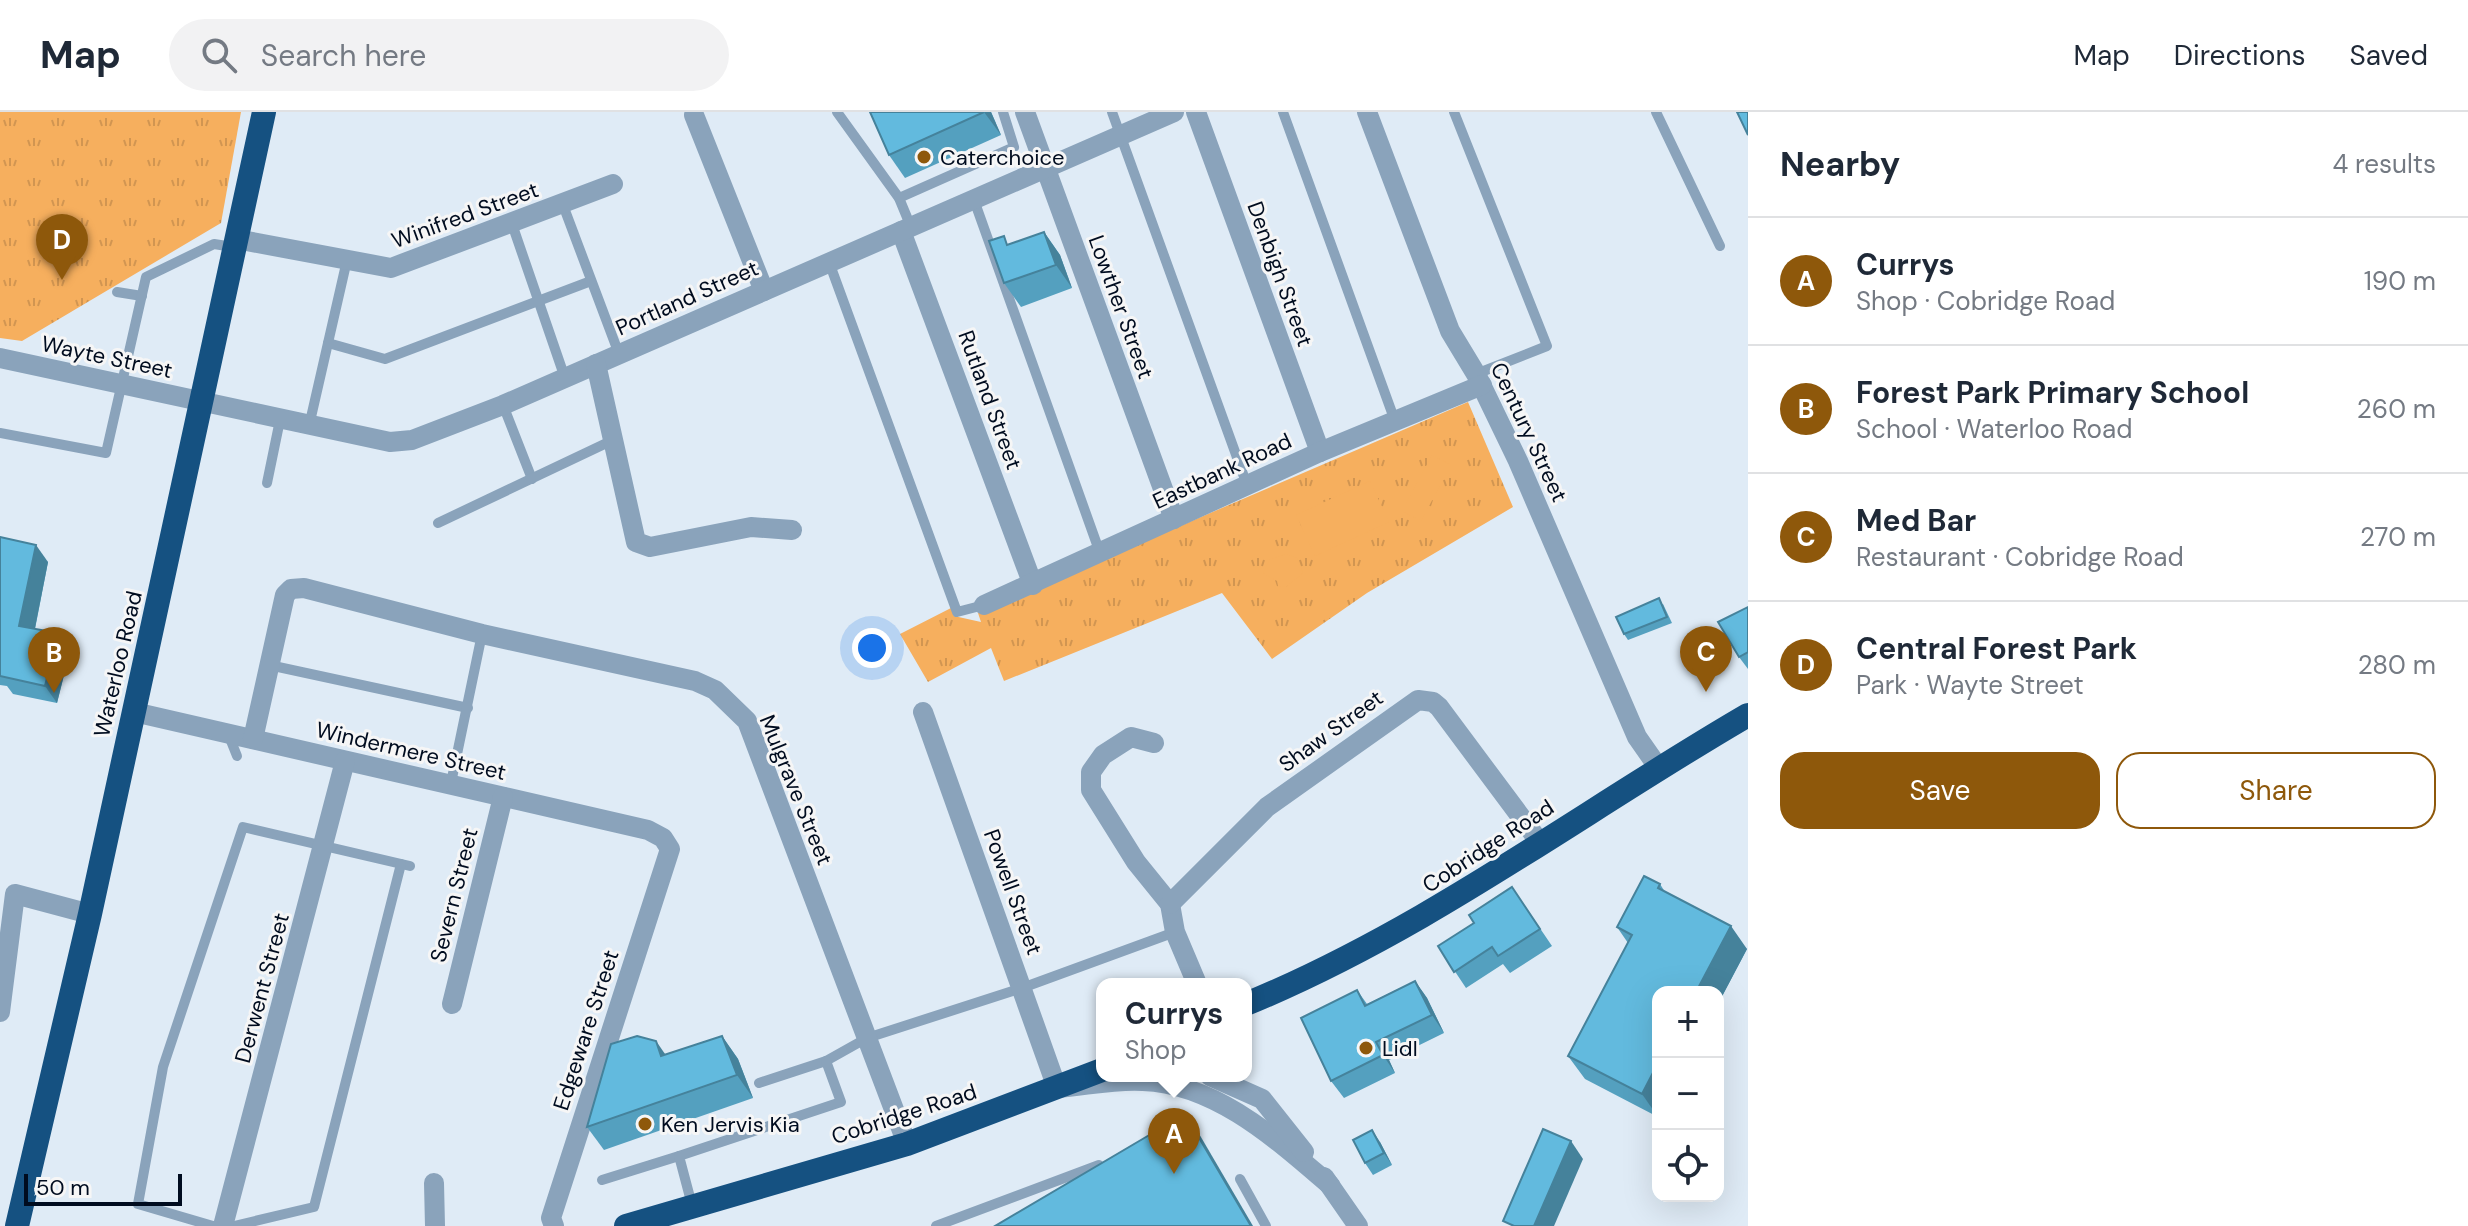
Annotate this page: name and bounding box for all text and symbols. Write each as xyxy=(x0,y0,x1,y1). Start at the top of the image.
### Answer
search box xyxy=(169,19,729,91)
text: Map xyxy=(40,30,121,80)
icon: search xyxy=(197,33,241,77)
text: Search here xyxy=(261,36,426,75)
text: Map xyxy=(2073,37,2130,74)
text: Directions xyxy=(2174,37,2306,74)
text: Saved xyxy=(2350,37,2428,74)
text: Nearby xyxy=(1780,142,1900,187)
place label: Caterchoice xyxy=(940,143,1065,172)
text: 4 results xyxy=(2332,147,2436,181)
marker: Caterchoice xyxy=(915,148,933,166)
street label: Winifred Street xyxy=(388,175,542,255)
street label: Denbigh Street xyxy=(1240,197,1320,351)
pin: D xyxy=(36,214,88,280)
street label: Lowther Street xyxy=(1082,231,1160,383)
text: Currys xyxy=(1856,245,1955,284)
street label: Portland Street xyxy=(611,254,763,342)
text: A xyxy=(1797,264,1815,298)
text: 190 m xyxy=(2364,264,2436,298)
text: Shop · Cobridge Road xyxy=(1856,284,2115,318)
street label: Rutland Street xyxy=(951,327,1029,473)
street label: Wayte Street xyxy=(39,329,175,385)
street label: Century Street xyxy=(1484,358,1574,506)
text: Forest Park Primary School xyxy=(1856,373,2249,412)
text: B xyxy=(1798,392,1814,426)
text: 260 m xyxy=(2357,392,2436,426)
text: School · Waterloo Road xyxy=(1856,412,2132,446)
street label: Eastbank Road xyxy=(1148,426,1296,516)
text: Med Bar xyxy=(1856,501,1976,540)
text: C xyxy=(1796,520,1816,554)
text: 270 m xyxy=(2360,520,2436,554)
text: Restaurant · Cobridge Road xyxy=(1856,540,2184,574)
street label: Waterloo Road xyxy=(87,588,149,740)
pin: C xyxy=(1680,626,1732,692)
pin: B xyxy=(28,627,80,693)
your location xyxy=(852,628,892,668)
text: Central Forest Park xyxy=(1856,629,2137,668)
text: D xyxy=(1797,648,1815,682)
text: 280 m xyxy=(2358,648,2436,682)
text: Park · Wayte Street xyxy=(1856,668,2084,702)
street label: Shaw Street xyxy=(1273,683,1389,779)
street label: Mulgrave Street xyxy=(753,711,839,869)
street label: Windermere Street xyxy=(313,715,509,787)
button: Save xyxy=(1780,752,2100,829)
button: Share xyxy=(2116,752,2436,829)
street label: Cobridge Road xyxy=(1417,793,1559,899)
street label: Severn Street xyxy=(423,825,485,965)
street label: Powell Street xyxy=(977,825,1049,959)
street label: Derwent Street xyxy=(228,910,296,1066)
street label: Edgeware Street xyxy=(546,946,626,1114)
popup xyxy=(1096,978,1252,1082)
map controls xyxy=(1652,986,1724,1202)
button: + xyxy=(1652,986,1724,1058)
text: Currys xyxy=(1125,994,1223,1033)
text: Shop xyxy=(1125,1033,1186,1067)
place label: Lidl xyxy=(1382,1034,1418,1063)
marker: Lidl xyxy=(1357,1039,1375,1057)
button: − xyxy=(1652,1058,1724,1130)
street label: Cobridge Road xyxy=(828,1077,980,1151)
pin: A xyxy=(1148,1108,1200,1174)
place label: Ken Jervis Kia xyxy=(661,1110,800,1139)
marker: Ken Jervis Kia xyxy=(636,1115,654,1133)
button: locate xyxy=(1652,1130,1724,1202)
scale bar xyxy=(24,1170,182,1206)
text: 50 m xyxy=(36,1173,90,1202)

